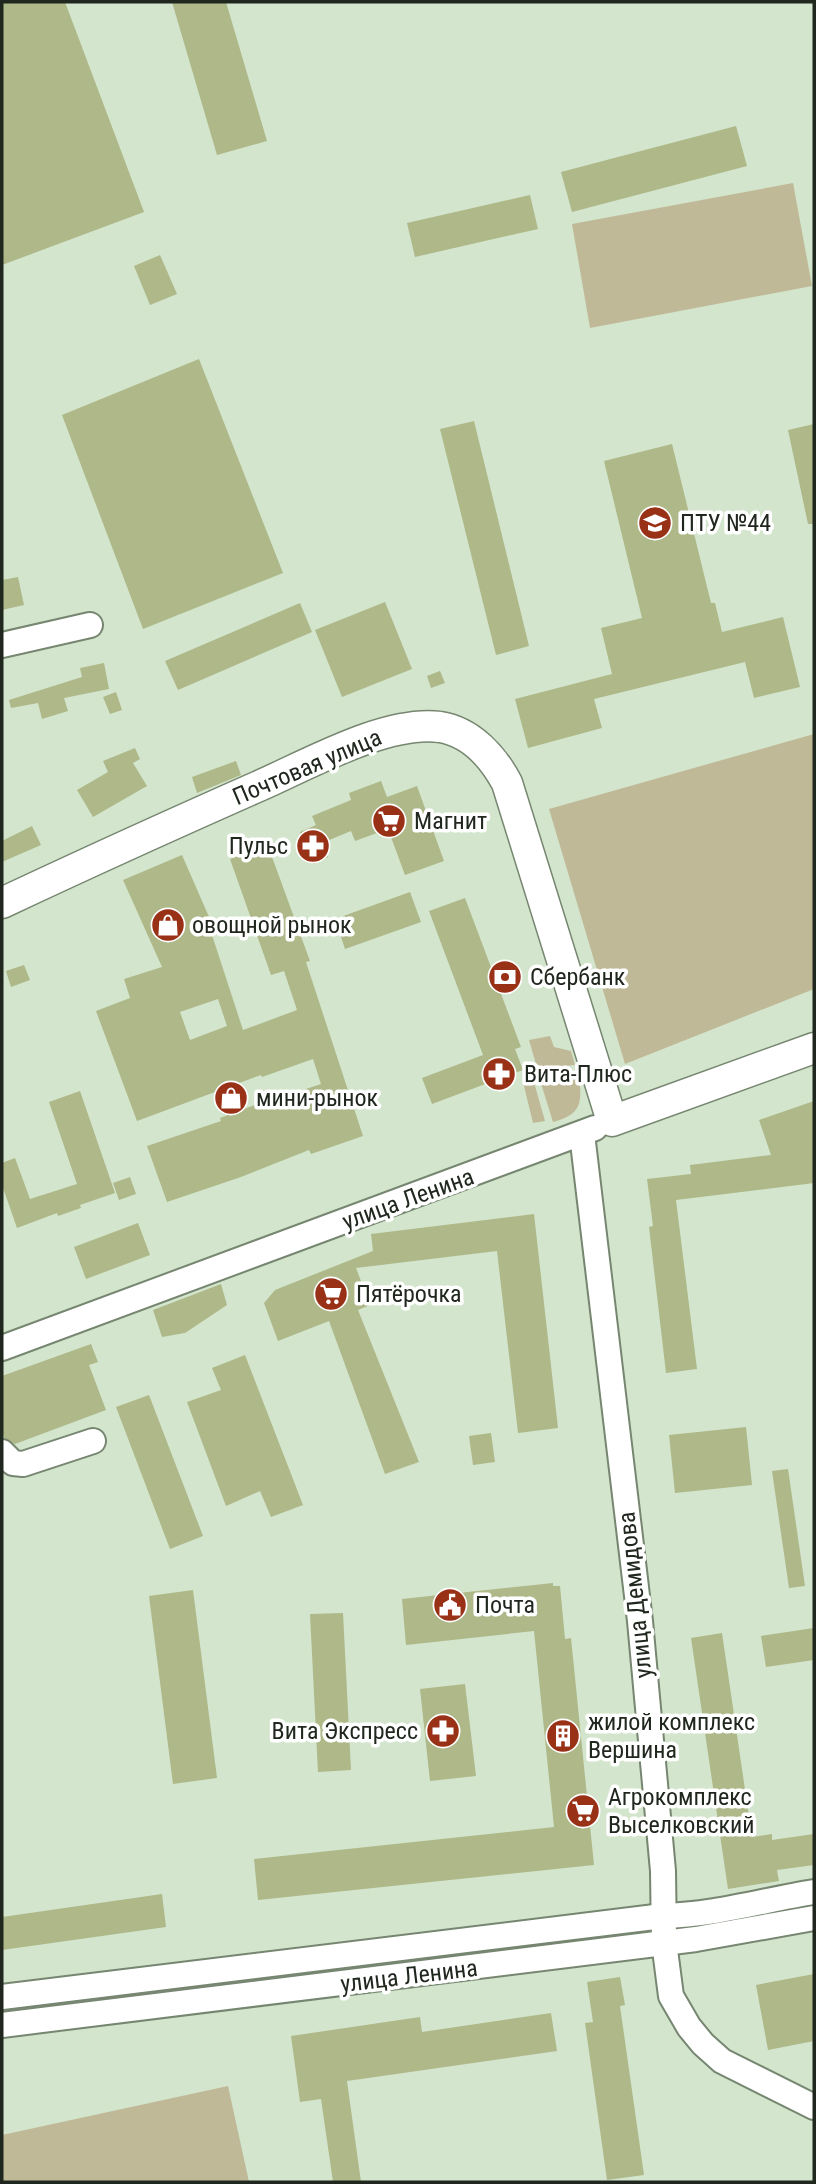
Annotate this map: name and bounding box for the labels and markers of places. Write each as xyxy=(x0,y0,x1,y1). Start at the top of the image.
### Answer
school or university icon: ПТУ №44 xyxy=(636,504,674,542)
place label: ПТУ №44 xyxy=(680,509,771,537)
supermarket icon: Магнит xyxy=(370,802,408,840)
place label: Магнит xyxy=(414,807,487,835)
pharmacy icon: Пульс xyxy=(294,827,332,865)
place label: Пульс xyxy=(229,832,288,860)
shop icon: овощной рынок xyxy=(149,906,187,944)
place label: овощной рынок xyxy=(192,911,352,939)
bank icon: Сбербанк xyxy=(486,958,524,996)
place label: Сбербанк xyxy=(530,963,626,991)
pharmacy icon: Вита-Плюс xyxy=(480,1055,518,1093)
place label: Вита-Плюс xyxy=(524,1060,632,1088)
shop icon: мини-рынок xyxy=(212,1079,250,1117)
place label: мини-рынок xyxy=(256,1084,379,1112)
supermarket icon: Пятёрочка xyxy=(312,1275,350,1313)
place label: Пятёрочка xyxy=(356,1280,461,1308)
public building icon: Почта xyxy=(431,1586,469,1624)
place label: Почта xyxy=(475,1591,535,1619)
place label: жилой комплекс Вершина xyxy=(588,1708,755,1764)
pharmacy icon: Вита Экспресс xyxy=(424,1712,462,1750)
place label: Вита Экспресс xyxy=(272,1717,418,1745)
building icon: жилой комплекс Вершина xyxy=(544,1717,582,1755)
place label: Агрокомплекс Выселковский xyxy=(608,1783,754,1839)
supermarket icon: Агрокомплекс Выселковский xyxy=(564,1792,602,1830)

